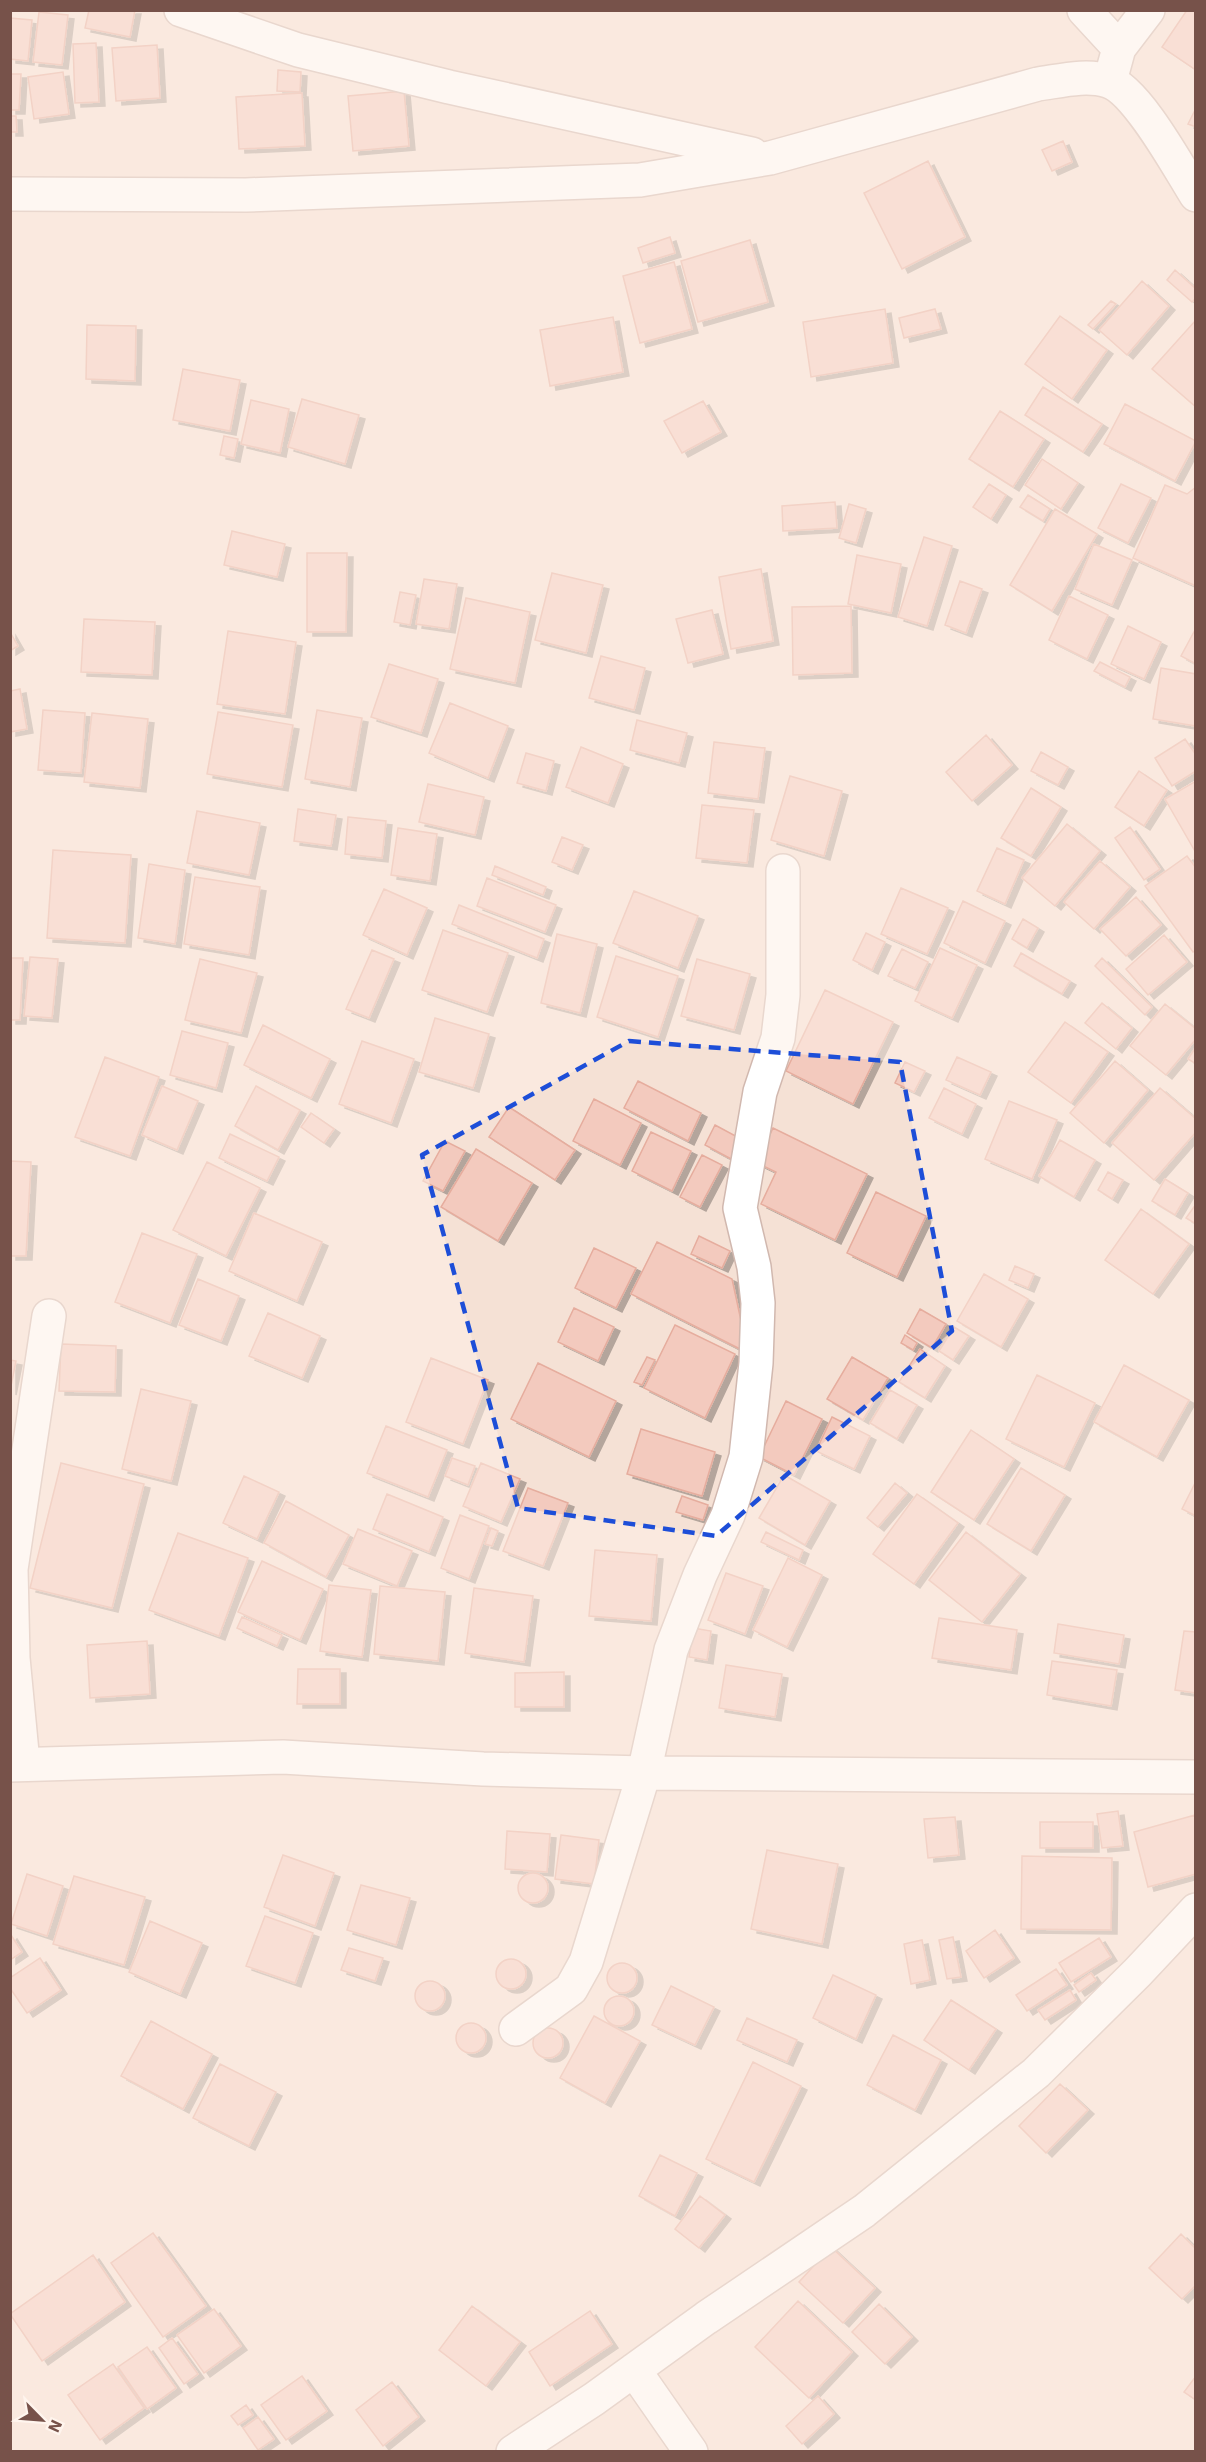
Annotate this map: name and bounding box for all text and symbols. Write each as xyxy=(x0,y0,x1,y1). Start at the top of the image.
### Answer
north arrow xyxy=(12,2390,72,2450)
text: N xyxy=(44,2417,67,2436)

